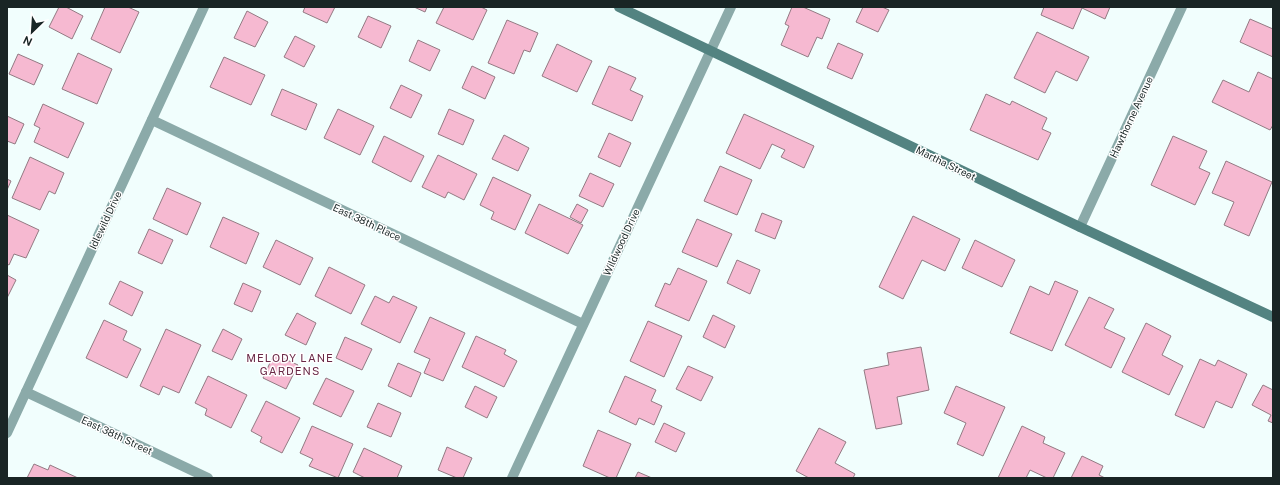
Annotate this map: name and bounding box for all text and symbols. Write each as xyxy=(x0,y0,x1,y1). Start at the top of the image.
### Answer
north arrow xyxy=(12,12,52,52)
text: N xyxy=(21,34,34,48)
street label: Hawthorne Avenue xyxy=(1107,74,1155,159)
street label: Martha Street xyxy=(914,143,978,183)
street label: Idlewild Drive xyxy=(86,189,124,251)
street label: East 38th Place xyxy=(331,201,403,243)
street label: Wildwood Drive xyxy=(600,206,642,277)
district label: MELODY LANE GARDENS xyxy=(246,352,334,377)
street label: East 38th Street xyxy=(80,413,154,457)

